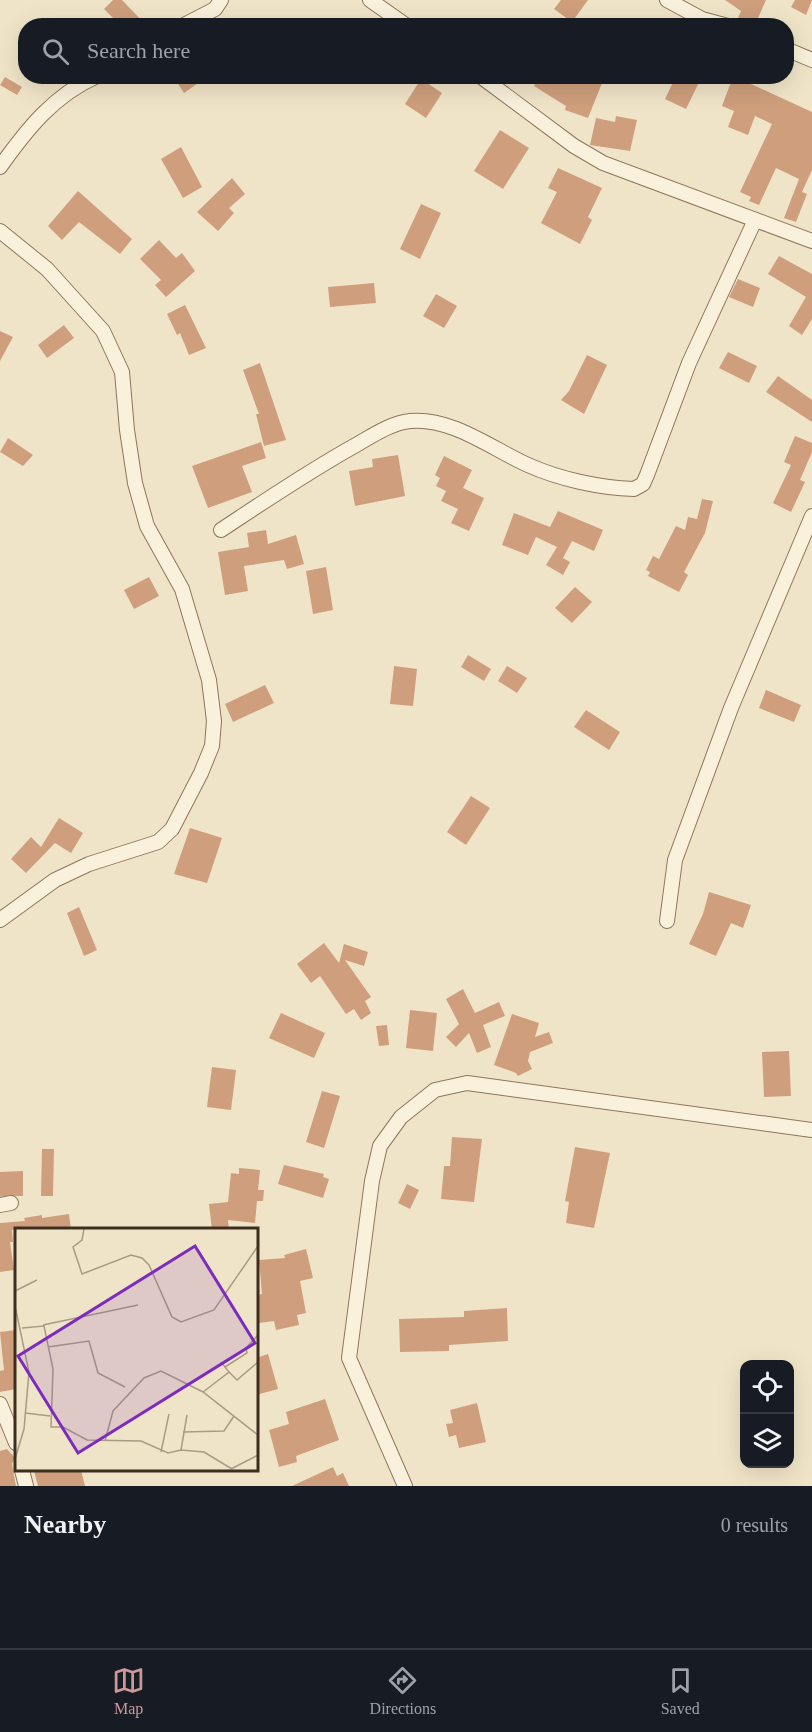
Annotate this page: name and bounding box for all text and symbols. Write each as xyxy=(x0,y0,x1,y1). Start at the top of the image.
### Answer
search box xyxy=(18,18,794,84)
icon: search xyxy=(39,35,72,68)
text: Search here xyxy=(87,38,190,63)
inset map xyxy=(15,1228,258,1471)
map controls xyxy=(740,1360,794,1468)
button: locate xyxy=(740,1360,794,1414)
button: layers xyxy=(740,1414,794,1468)
text: Nearby xyxy=(24,1510,106,1539)
text: 0 results xyxy=(721,1514,788,1536)
tab: Map xyxy=(112,1664,145,1718)
tab: Directions xyxy=(370,1664,436,1718)
tab: Saved xyxy=(661,1664,700,1718)

